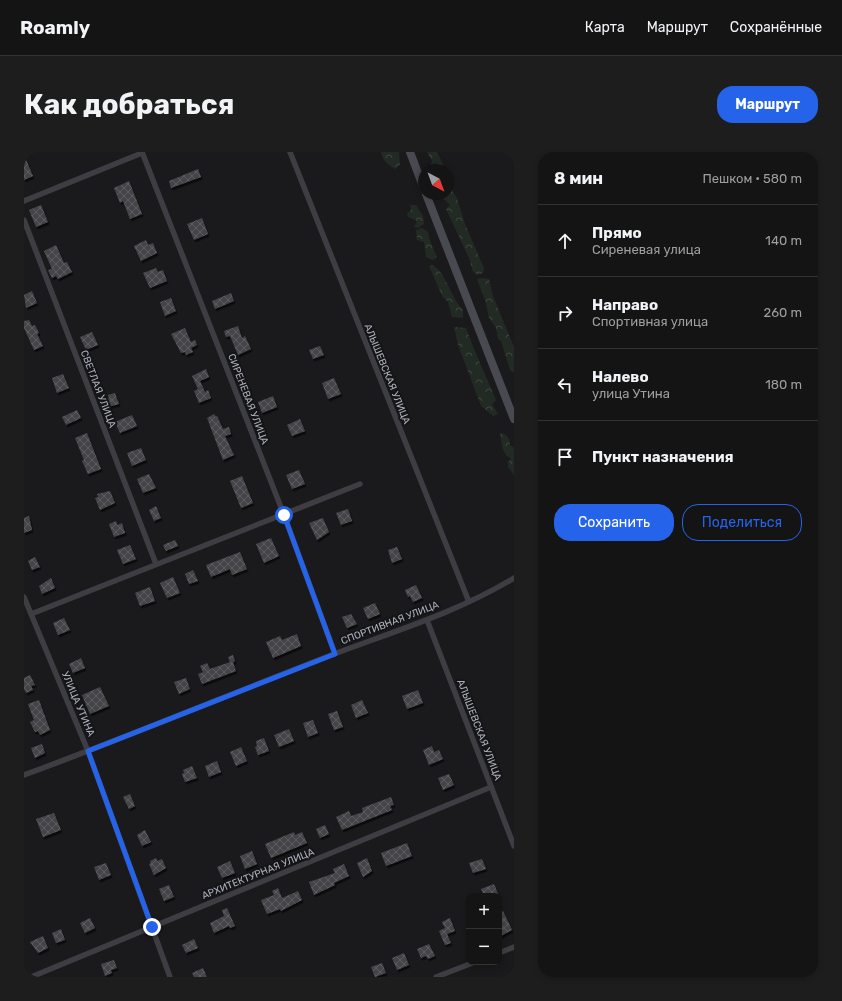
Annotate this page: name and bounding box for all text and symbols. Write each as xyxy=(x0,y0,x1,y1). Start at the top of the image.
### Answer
text: Roamly xyxy=(20,16,90,39)
text: Карта xyxy=(585,19,625,36)
text: Маршрут xyxy=(647,19,708,36)
text: Сохранённые xyxy=(730,19,822,36)
button: Маршрут xyxy=(717,86,818,123)
text: Как добраться xyxy=(24,88,234,121)
north arrow xyxy=(418,164,454,200)
text: 8 мин xyxy=(554,168,603,188)
text: Пешком · 580 m xyxy=(703,171,802,186)
text: Прямо xyxy=(592,224,642,242)
icon: ahead xyxy=(554,230,576,252)
text: 140 m xyxy=(765,233,802,248)
text: Сиреневая улица xyxy=(592,242,701,257)
text: Направо xyxy=(592,296,658,314)
icon: right xyxy=(554,302,576,324)
text: 260 m xyxy=(764,305,802,320)
text: Спортивная улица xyxy=(592,314,708,329)
street label: АЛЫШЕВСКАЯ УЛИЦА xyxy=(361,322,413,426)
street label: СВЕТЛАЯ УЛИЦА xyxy=(78,349,118,430)
street label: СИРЕНЕВАЯ УЛИЦА xyxy=(225,352,271,446)
text: Налево xyxy=(592,368,649,386)
icon: left xyxy=(554,374,576,396)
text: 180 m xyxy=(765,377,802,392)
text: улица Утина xyxy=(592,386,670,401)
icon: arrive xyxy=(554,446,576,468)
text: Пункт назначения xyxy=(592,448,734,466)
button: Сохранить xyxy=(554,504,674,541)
button: Поделиться xyxy=(682,504,802,541)
route start xyxy=(275,506,293,524)
street label: СПОРТИВНАЯ УЛИЦА xyxy=(339,599,441,647)
street label: УЛИЦА УТИНА xyxy=(59,670,97,739)
street label: АЛЫШЕВСКАЯ УЛИЦА xyxy=(454,678,504,782)
street label: АРХИТЕКТУРНАЯ УЛИЦА xyxy=(200,846,316,902)
map controls xyxy=(466,893,502,965)
button: + xyxy=(466,893,502,929)
route end xyxy=(143,918,161,936)
button: − xyxy=(466,929,502,965)

